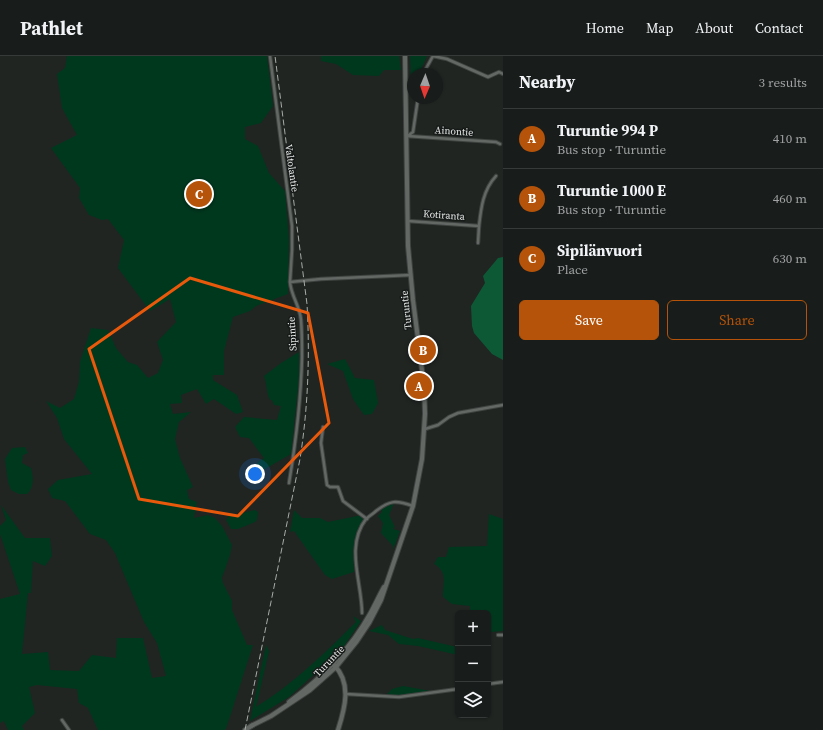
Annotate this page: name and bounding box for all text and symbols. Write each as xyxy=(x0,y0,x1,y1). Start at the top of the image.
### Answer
text: Pathlet xyxy=(20,15,83,41)
text: Home xyxy=(586,18,624,38)
text: Map xyxy=(646,18,673,38)
text: About xyxy=(695,18,733,38)
text: Contact xyxy=(755,18,803,38)
north arrow xyxy=(407,68,443,104)
text: Nearby xyxy=(519,70,575,94)
text: 3 results xyxy=(759,74,807,91)
text: Turuntie 994 P xyxy=(557,120,658,141)
street label: Ainontie xyxy=(434,123,474,139)
text: A xyxy=(528,130,536,147)
text: 410 m xyxy=(773,130,807,147)
text: Bus stop · Turuntie xyxy=(557,141,666,158)
street label: Valtolantie xyxy=(282,143,302,193)
pin: C xyxy=(186,179,212,209)
text: Turuntie 1000 E xyxy=(557,180,666,201)
text: B xyxy=(528,190,536,207)
text: 460 m xyxy=(773,190,807,207)
text: Bus stop · Turuntie xyxy=(557,201,666,218)
street label: Kotiranta xyxy=(423,207,466,223)
text: Sipilänvuori xyxy=(557,240,642,261)
text: C xyxy=(528,250,536,267)
text: 630 m xyxy=(773,250,807,267)
text: Place xyxy=(557,261,588,278)
street label: Turuntie xyxy=(397,290,415,330)
button: Save xyxy=(519,300,659,340)
button: Share xyxy=(667,300,807,340)
street label: Sipintie xyxy=(285,317,299,351)
pin: B xyxy=(410,335,436,365)
pin: A xyxy=(406,371,432,401)
your location xyxy=(245,464,265,484)
map controls xyxy=(455,610,491,718)
button: + xyxy=(455,610,491,646)
street label: Turuntie xyxy=(311,642,347,680)
button: − xyxy=(455,646,491,682)
button: layers xyxy=(455,682,491,718)

